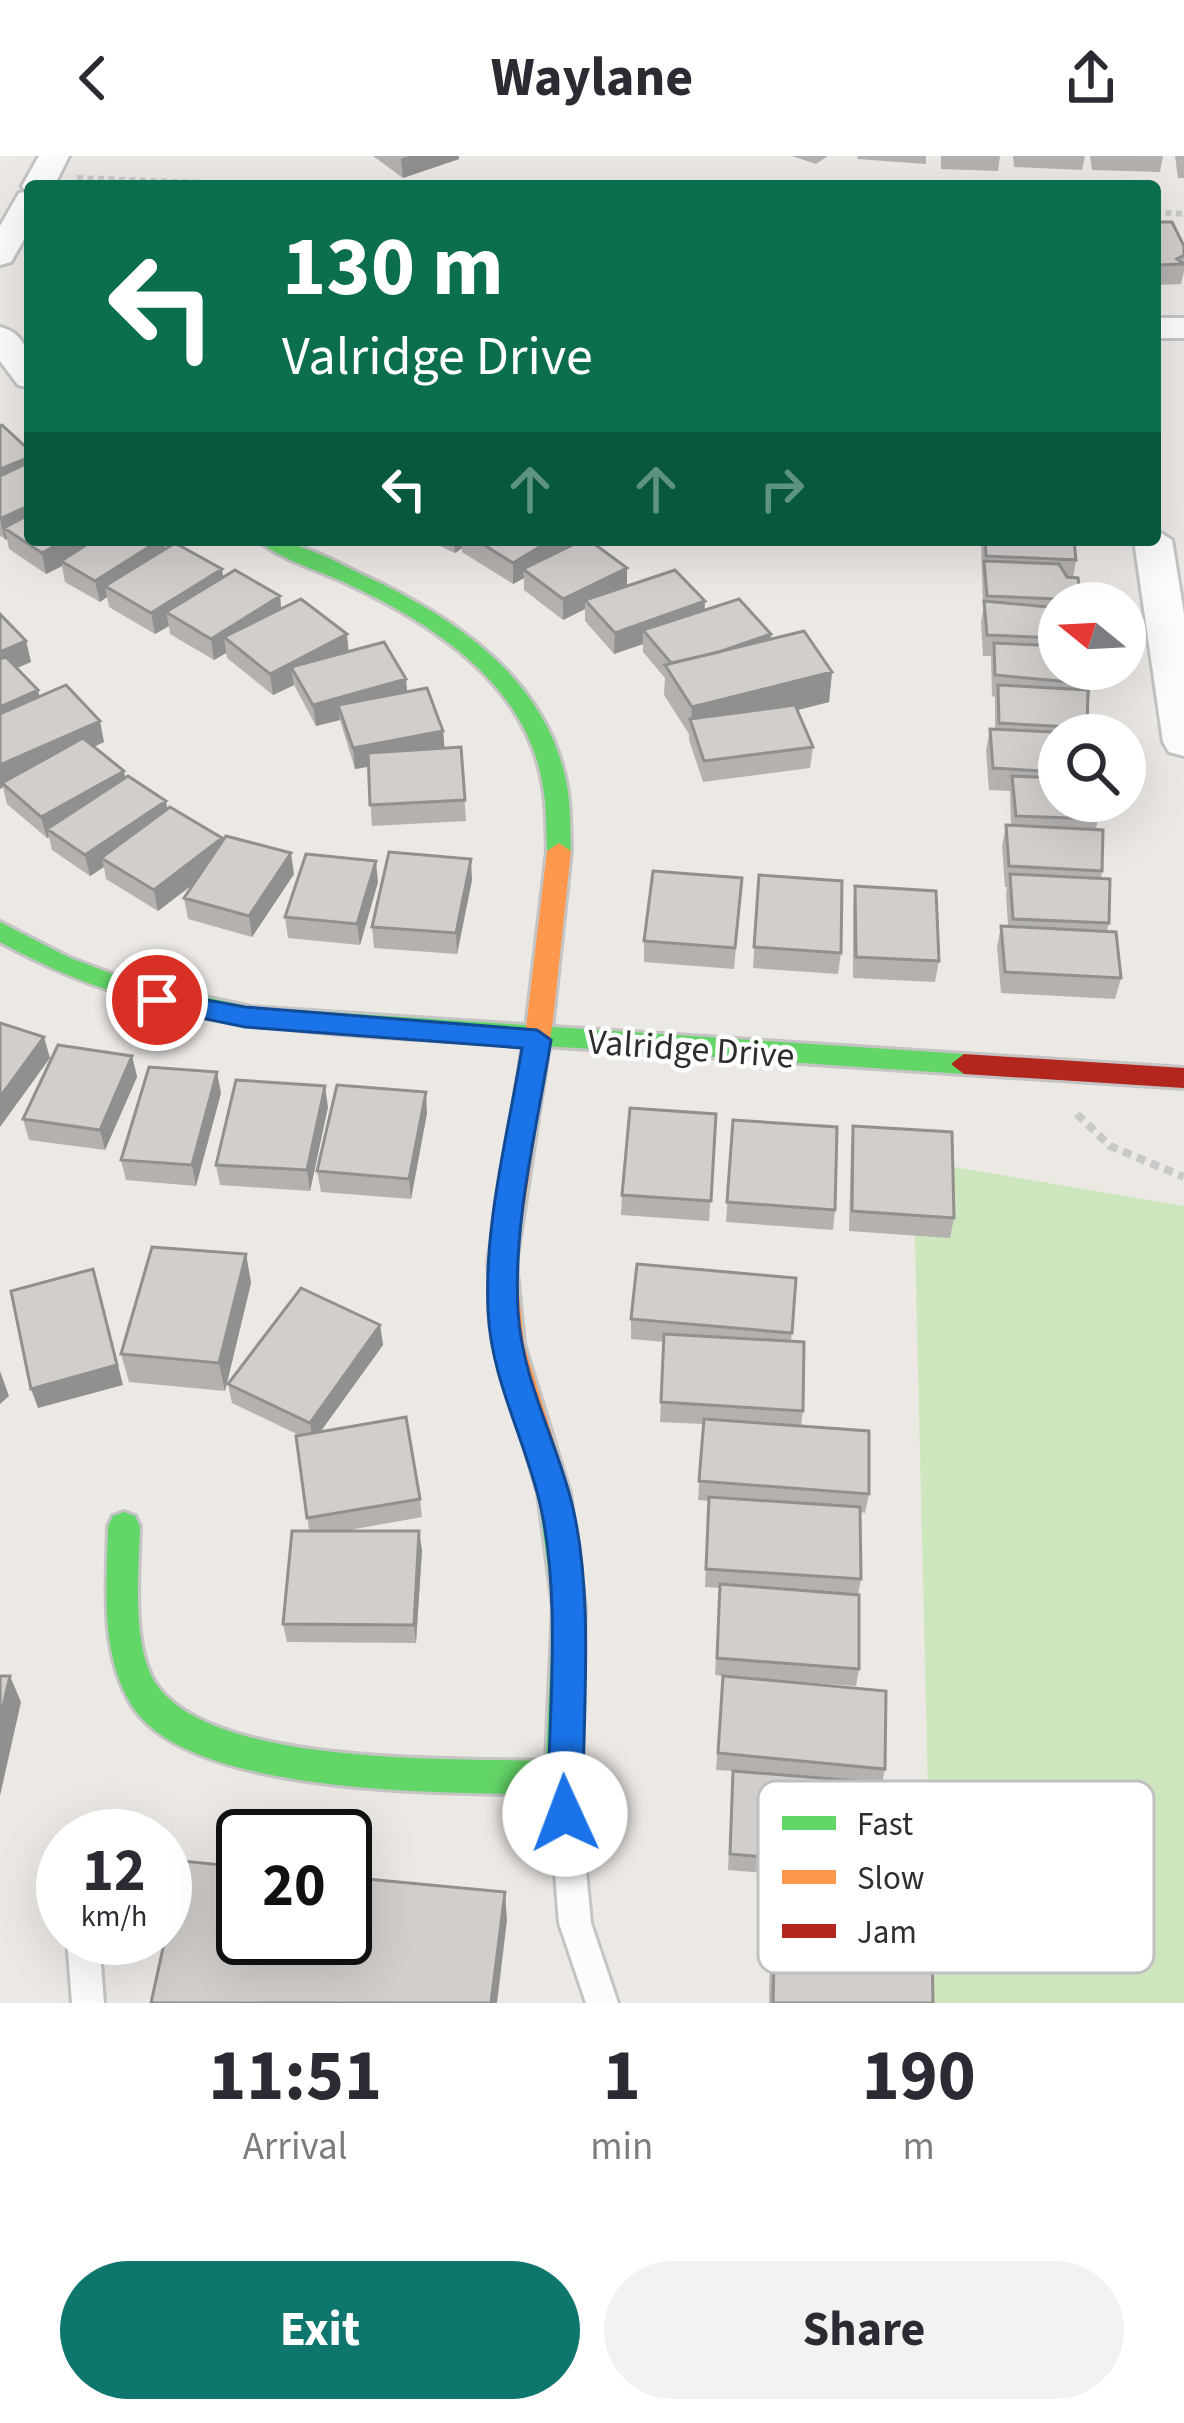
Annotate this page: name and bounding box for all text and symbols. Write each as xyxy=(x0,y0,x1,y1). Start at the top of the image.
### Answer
text: Waylane xyxy=(491,40,693,117)
icon: back xyxy=(60,45,126,111)
icon: share xyxy=(1058,45,1124,111)
text: 130 m xyxy=(282,208,504,328)
icon: left xyxy=(84,228,240,384)
text: Valridge Drive xyxy=(282,319,593,396)
icon: left xyxy=(371,456,437,522)
icon: ahead xyxy=(497,456,563,522)
icon: ahead xyxy=(623,456,689,522)
icon: right xyxy=(749,456,815,522)
north arrow xyxy=(1038,582,1146,690)
map controls xyxy=(1038,582,1146,822)
button: search xyxy=(1038,714,1146,822)
pin xyxy=(106,949,208,1051)
icon: arrive xyxy=(124,967,190,1033)
street label: Valridge Drive xyxy=(586,1016,796,1082)
position arrow xyxy=(502,1751,628,1877)
legend xyxy=(758,1781,1154,1973)
text: Fast xyxy=(857,1801,913,1848)
speed limit sign: 20 xyxy=(216,1809,372,1965)
text: 12 xyxy=(82,1829,146,1914)
text: Slow xyxy=(857,1855,925,1902)
text: km/h xyxy=(81,1895,147,1938)
text: Jam xyxy=(857,1909,917,1956)
text: 11:51 xyxy=(208,2025,382,2128)
text: 1 xyxy=(603,2025,641,2128)
text: 190 xyxy=(862,2025,976,2128)
text: Arrival xyxy=(243,2119,348,2175)
text: min xyxy=(590,2119,653,2175)
text: m xyxy=(903,2119,935,2175)
button: Exit xyxy=(60,2261,580,2399)
button: Share xyxy=(604,2261,1124,2399)

